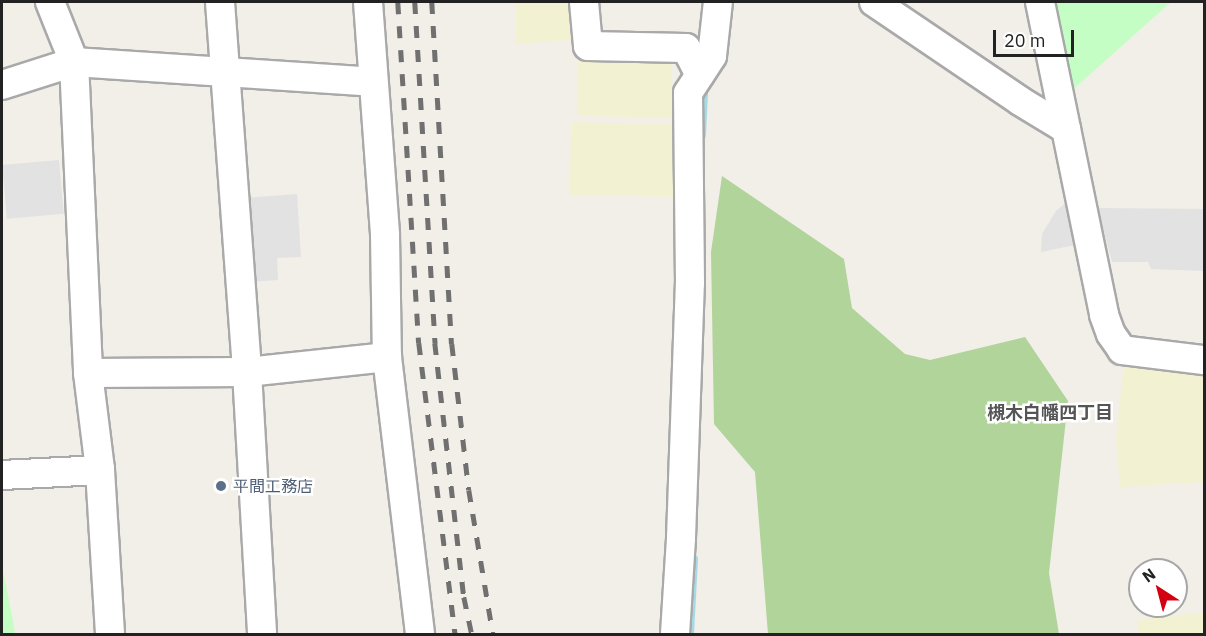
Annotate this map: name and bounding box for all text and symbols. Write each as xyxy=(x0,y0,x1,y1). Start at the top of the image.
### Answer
scale bar xyxy=(996,18,1077,56)
text: 20 m xyxy=(1004,29,1046,52)
district label: 槻木白幡四丁目 xyxy=(987,402,1113,424)
place label: 平間工務店 xyxy=(233,476,313,496)
marker: 平間工務店 xyxy=(214,479,228,493)
north arrow xyxy=(1128,558,1188,618)
text: N xyxy=(1138,564,1159,587)

